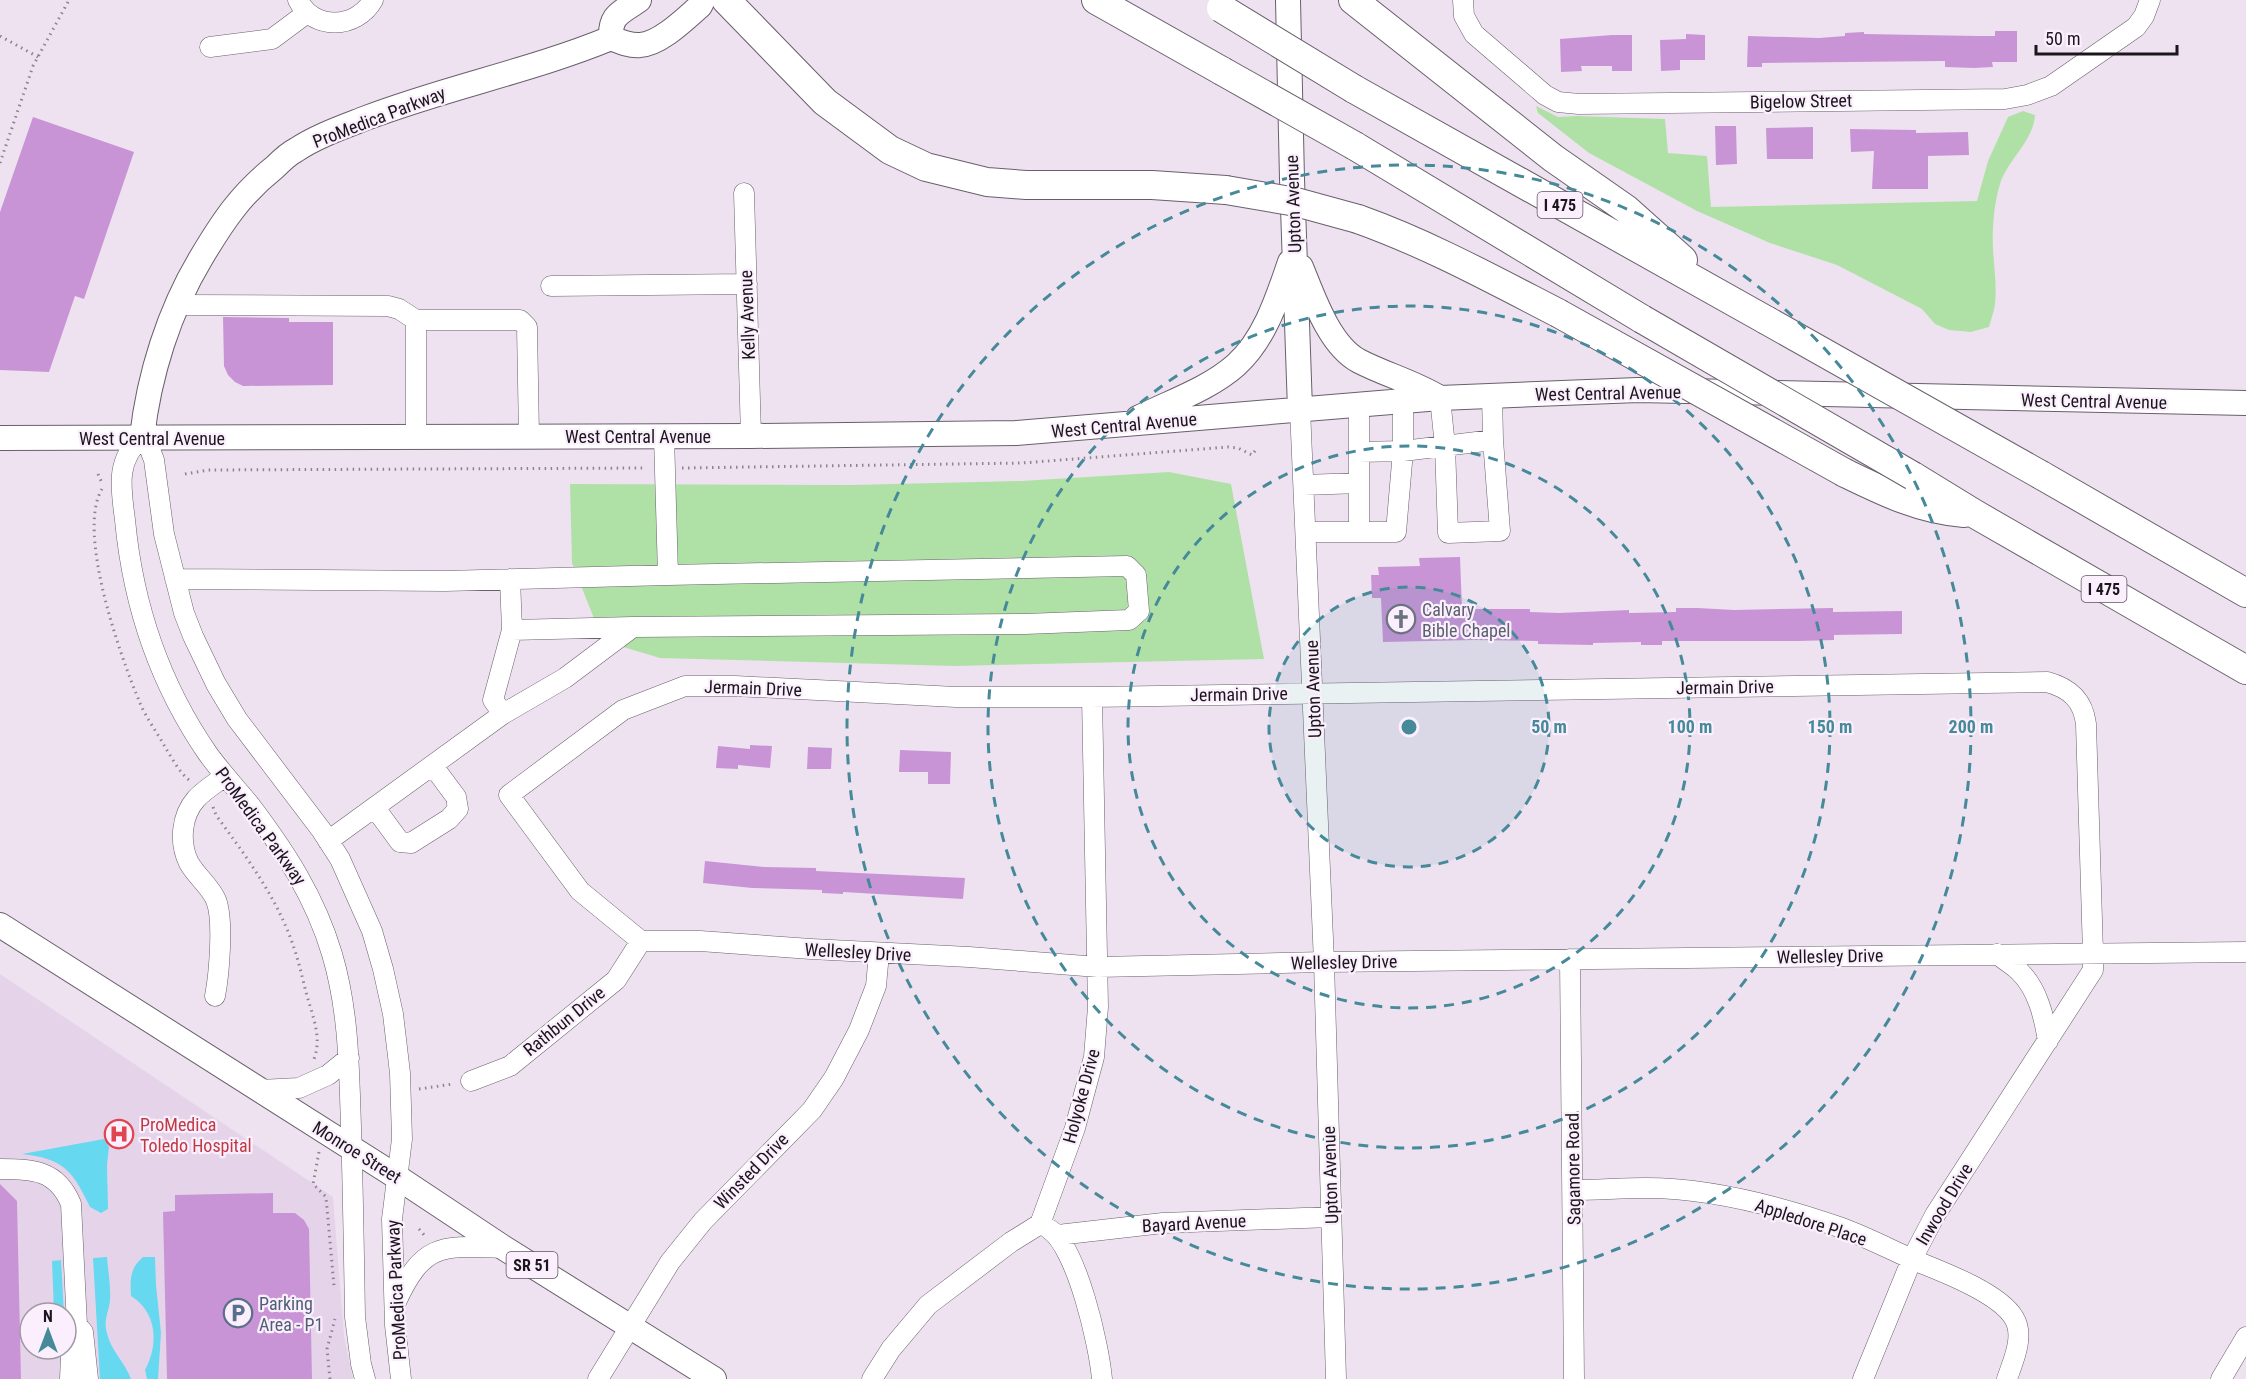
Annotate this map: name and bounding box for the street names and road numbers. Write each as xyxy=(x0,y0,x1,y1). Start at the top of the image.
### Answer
street label: ProMedica Parkway xyxy=(310,82,449,152)
street label: Bigelow Street xyxy=(1750,90,1852,112)
street label: Upton Avenue xyxy=(1281,155,1305,253)
road number: I 475 xyxy=(1538,192,1582,218)
street label: Kelly Avenue xyxy=(735,270,759,360)
street label: West Central Avenue xyxy=(1535,381,1681,405)
street label: West Central Avenue xyxy=(2021,389,2167,413)
street label: West Central Avenue xyxy=(1050,408,1198,442)
street label: West Central Avenue xyxy=(565,426,711,447)
street label: West Central Avenue xyxy=(79,428,225,449)
road number: I 475 xyxy=(2082,576,2126,602)
street label: Upton Avenue xyxy=(1301,640,1325,738)
street label: Jermain Drive xyxy=(704,676,802,700)
street label: Jermain Drive xyxy=(1676,676,1774,698)
street label: Jermain Drive xyxy=(1190,683,1288,705)
street label: ProMedica Parkway xyxy=(211,763,311,889)
street label: Wellesley Drive xyxy=(804,939,912,965)
street label: Wellesley Drive xyxy=(1776,945,1884,967)
street label: Wellesley Drive xyxy=(1290,951,1398,973)
street label: Rathbun Drive xyxy=(519,982,609,1060)
street label: Holyoke Drive xyxy=(1058,1046,1104,1146)
street label: Sagamore Road xyxy=(1562,1113,1584,1225)
street label: Monroe Street xyxy=(309,1116,405,1188)
street label: Upton Avenue xyxy=(1318,1126,1342,1224)
street label: Winsted Drive xyxy=(710,1129,792,1213)
street label: Inwood Drive xyxy=(1911,1159,1977,1249)
street label: Appledore Place xyxy=(1753,1194,1869,1250)
street label: Bayard Avenue xyxy=(1141,1210,1247,1236)
street label: ProMedica Parkway xyxy=(382,1219,410,1361)
road number: SR 51 xyxy=(506,1252,558,1278)

